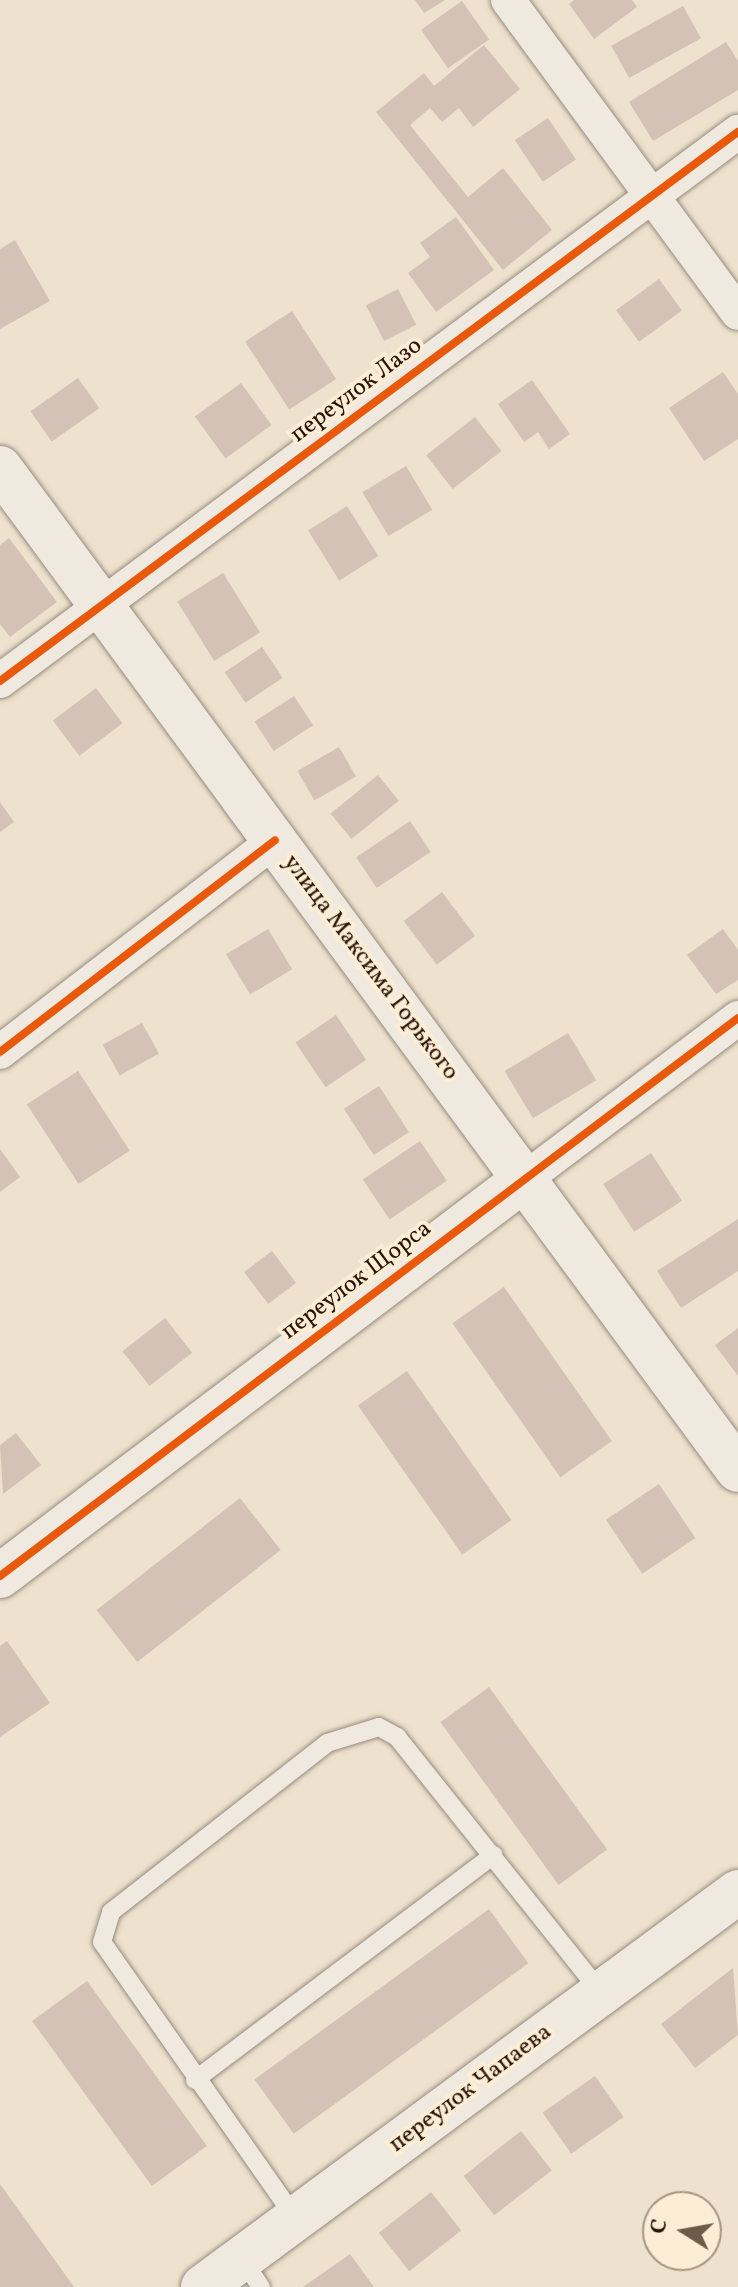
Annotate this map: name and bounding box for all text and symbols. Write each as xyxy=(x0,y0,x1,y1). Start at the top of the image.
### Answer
street label: переулок Лазо xyxy=(286,332,428,450)
street label: улица Максима Горького xyxy=(276,850,464,1086)
street label: переулок Щорса xyxy=(276,1215,438,1347)
street label: переулок Чапаева xyxy=(384,2018,558,2160)
north arrow xyxy=(642,2191,722,2271)
text: С xyxy=(643,2217,676,2237)

